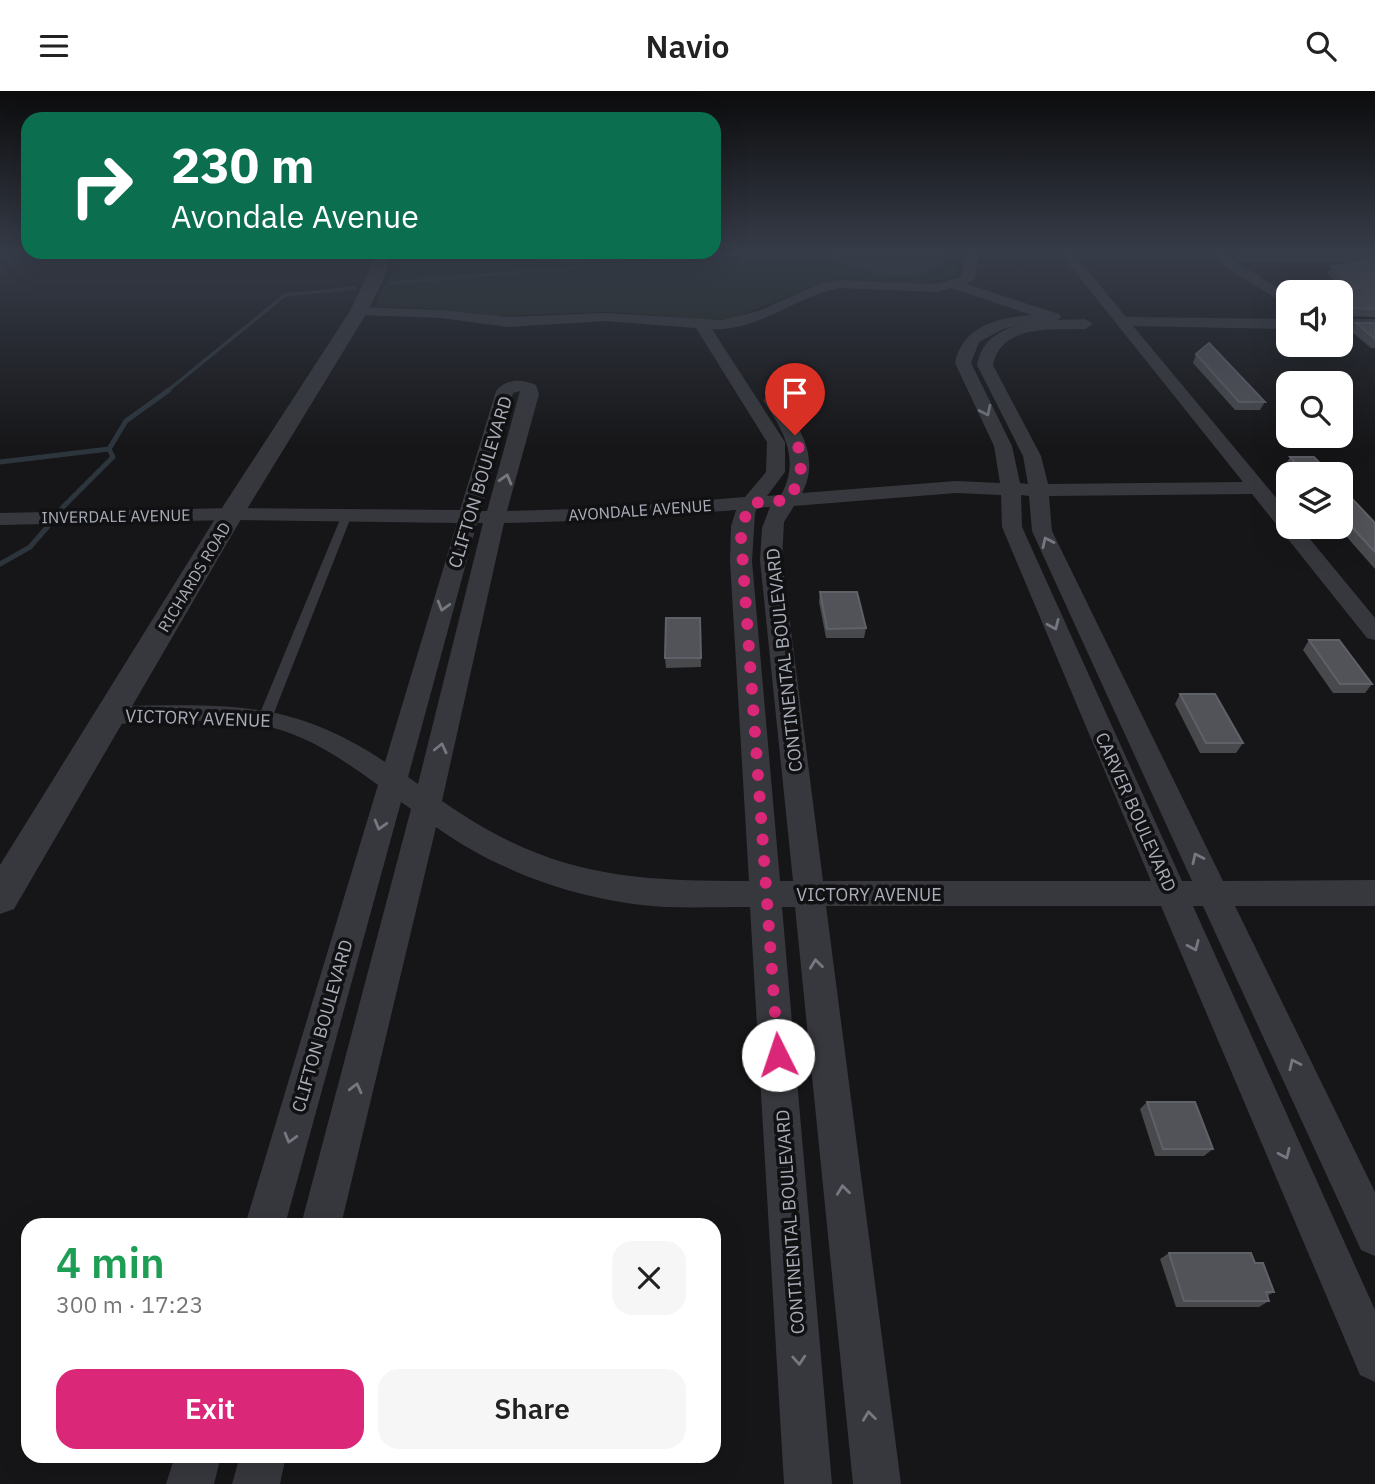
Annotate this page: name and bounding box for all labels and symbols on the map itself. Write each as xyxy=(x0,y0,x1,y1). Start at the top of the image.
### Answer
pin xyxy=(765,363,825,435)
street label: CLIFTON BOULEVARD xyxy=(443,393,517,571)
one-way arrow xyxy=(978,404,992,416)
one-way arrow xyxy=(497,473,512,485)
street label: AVONDALE AVENUE xyxy=(568,495,712,525)
street label: INVERDALE AVENUE xyxy=(41,505,191,527)
street label: RICHARDS ROAD xyxy=(153,519,235,635)
one-way arrow xyxy=(1041,537,1055,549)
street label: CONTINENTAL BOULEVARD xyxy=(761,547,807,773)
one-way arrow xyxy=(437,600,452,612)
one-way arrow xyxy=(1046,618,1060,631)
street label: VICTORY AVENUE xyxy=(125,704,271,732)
street label: CARVER BOULEVARD xyxy=(1090,729,1182,895)
one-way arrow xyxy=(432,742,447,754)
one-way arrow xyxy=(373,819,388,831)
one-way arrow xyxy=(1191,853,1205,865)
street label: VICTORY AVENUE xyxy=(796,883,942,906)
street label: CLIFTON BOULEVARD xyxy=(286,937,358,1115)
one-way arrow xyxy=(1186,939,1200,951)
one-way arrow xyxy=(809,959,824,970)
position arrow xyxy=(741,1018,815,1092)
one-way arrow xyxy=(1288,1059,1302,1071)
one-way arrow xyxy=(348,1082,362,1094)
street label: CONTINENTAL BOULEVARD xyxy=(771,1109,809,1335)
one-way arrow xyxy=(283,1131,298,1143)
one-way arrow xyxy=(1277,1147,1291,1160)
one-way arrow xyxy=(835,1184,850,1196)
one-way arrow xyxy=(791,1355,806,1366)
one-way arrow xyxy=(862,1410,877,1422)

